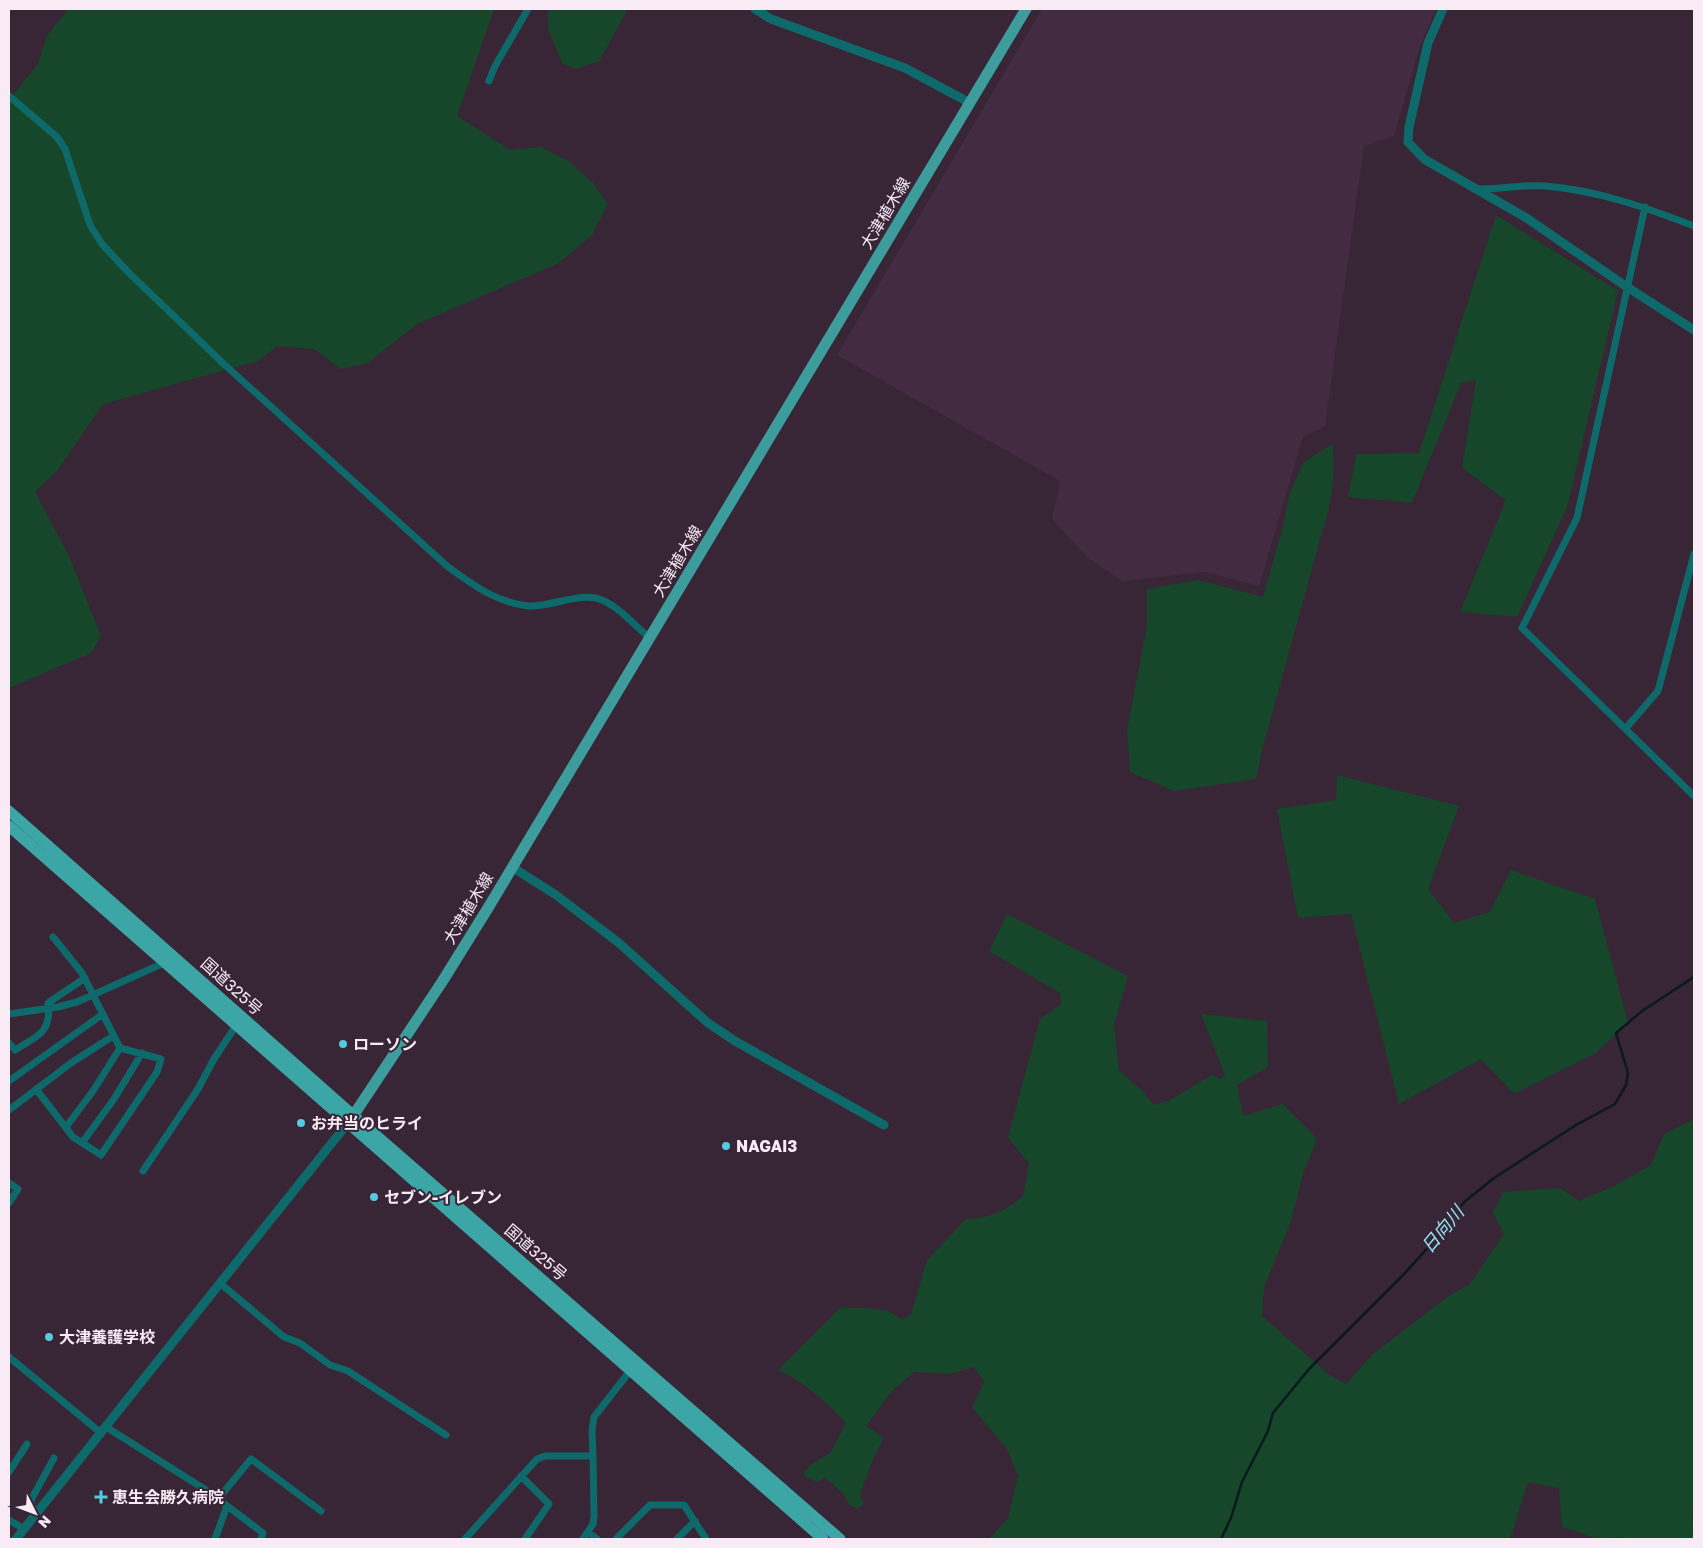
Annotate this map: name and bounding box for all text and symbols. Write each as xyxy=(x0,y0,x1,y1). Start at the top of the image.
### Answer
street label: 大津植木線 xyxy=(856,174,914,252)
street label: 大津植木線 xyxy=(648,522,706,600)
street label: 大津植木線 xyxy=(439,869,497,947)
street label: 国道325号 xyxy=(197,953,267,1019)
place label: ローソン xyxy=(353,1034,417,1054)
marker: ローソン xyxy=(337,1038,349,1050)
place label: お弁当のヒライ xyxy=(311,1113,423,1133)
marker: お弁当のヒライ xyxy=(295,1117,307,1129)
place label: NAGAI3 xyxy=(736,1136,797,1156)
marker: NAGAI3 xyxy=(720,1140,732,1152)
place label: セブン-イレブン xyxy=(384,1187,502,1207)
marker: セブン-イレブン xyxy=(368,1191,380,1203)
water label: 日向川 xyxy=(1416,1200,1469,1257)
street label: 国道325号 xyxy=(501,1220,571,1284)
place label: 大津養護学校 xyxy=(59,1327,155,1347)
marker: 大津養護学校 xyxy=(43,1331,55,1343)
place label: 恵生会勝久病院 xyxy=(112,1487,224,1507)
north arrow xyxy=(10,1488,60,1538)
marker: 恵生会勝久病院 xyxy=(94,1490,108,1504)
text: N xyxy=(35,1512,55,1532)

